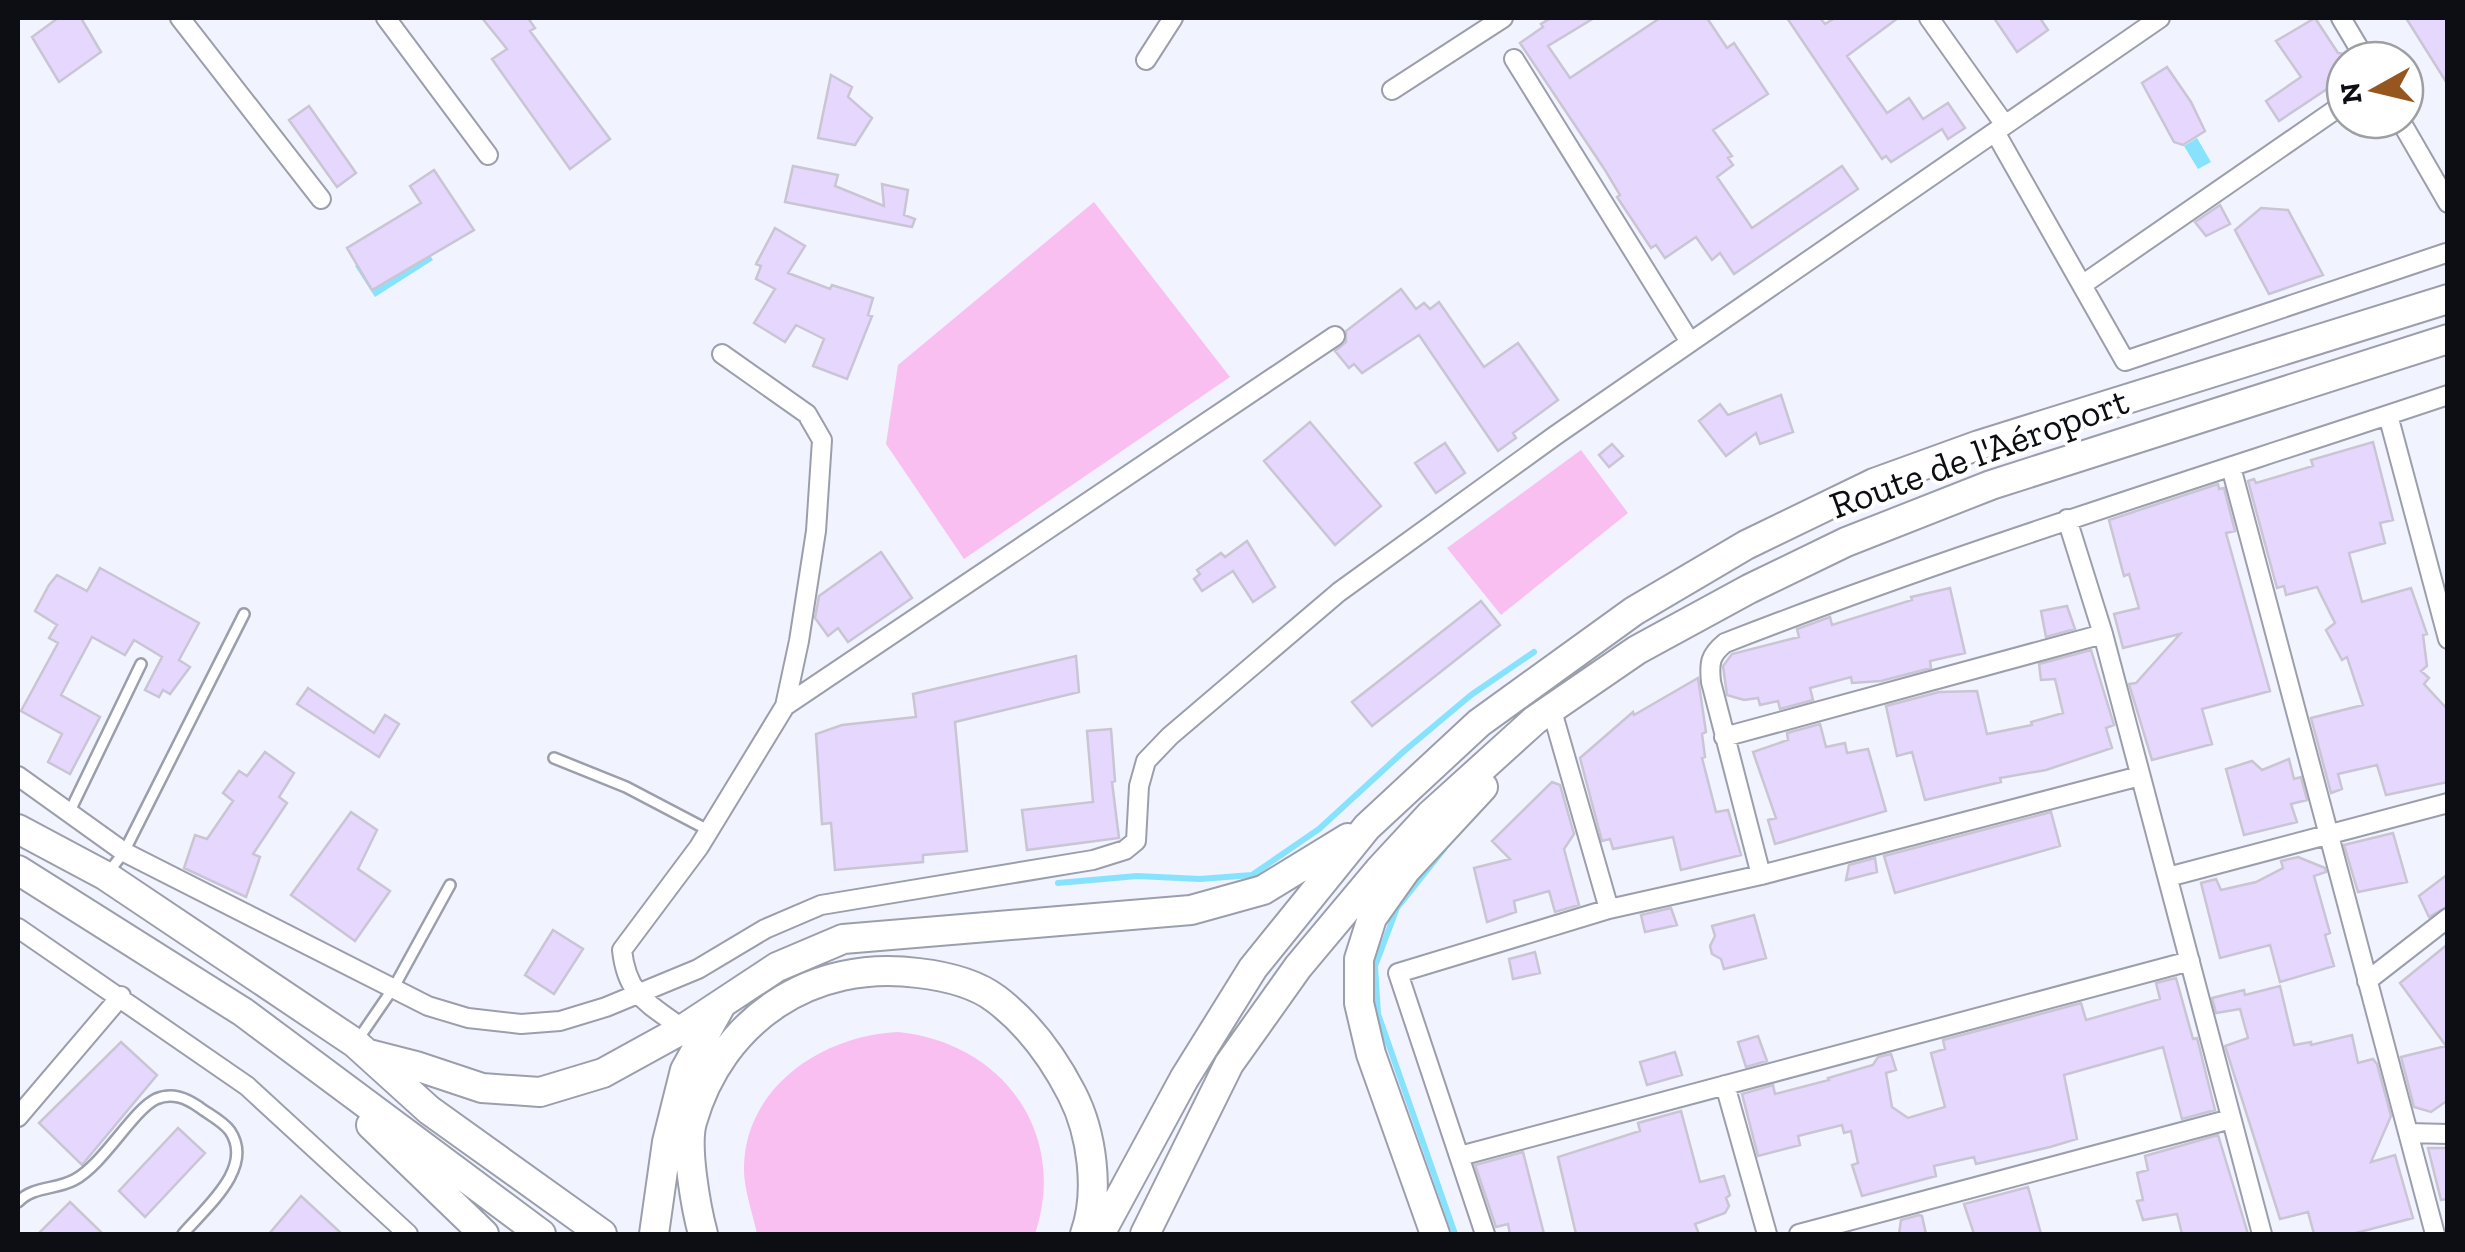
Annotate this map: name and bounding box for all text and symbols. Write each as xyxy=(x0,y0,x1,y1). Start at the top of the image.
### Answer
north arrow xyxy=(2325,40,2425,140)
text: N xyxy=(2333,81,2369,106)
street label: Route de l'Aéroport xyxy=(1824,378,2134,528)

